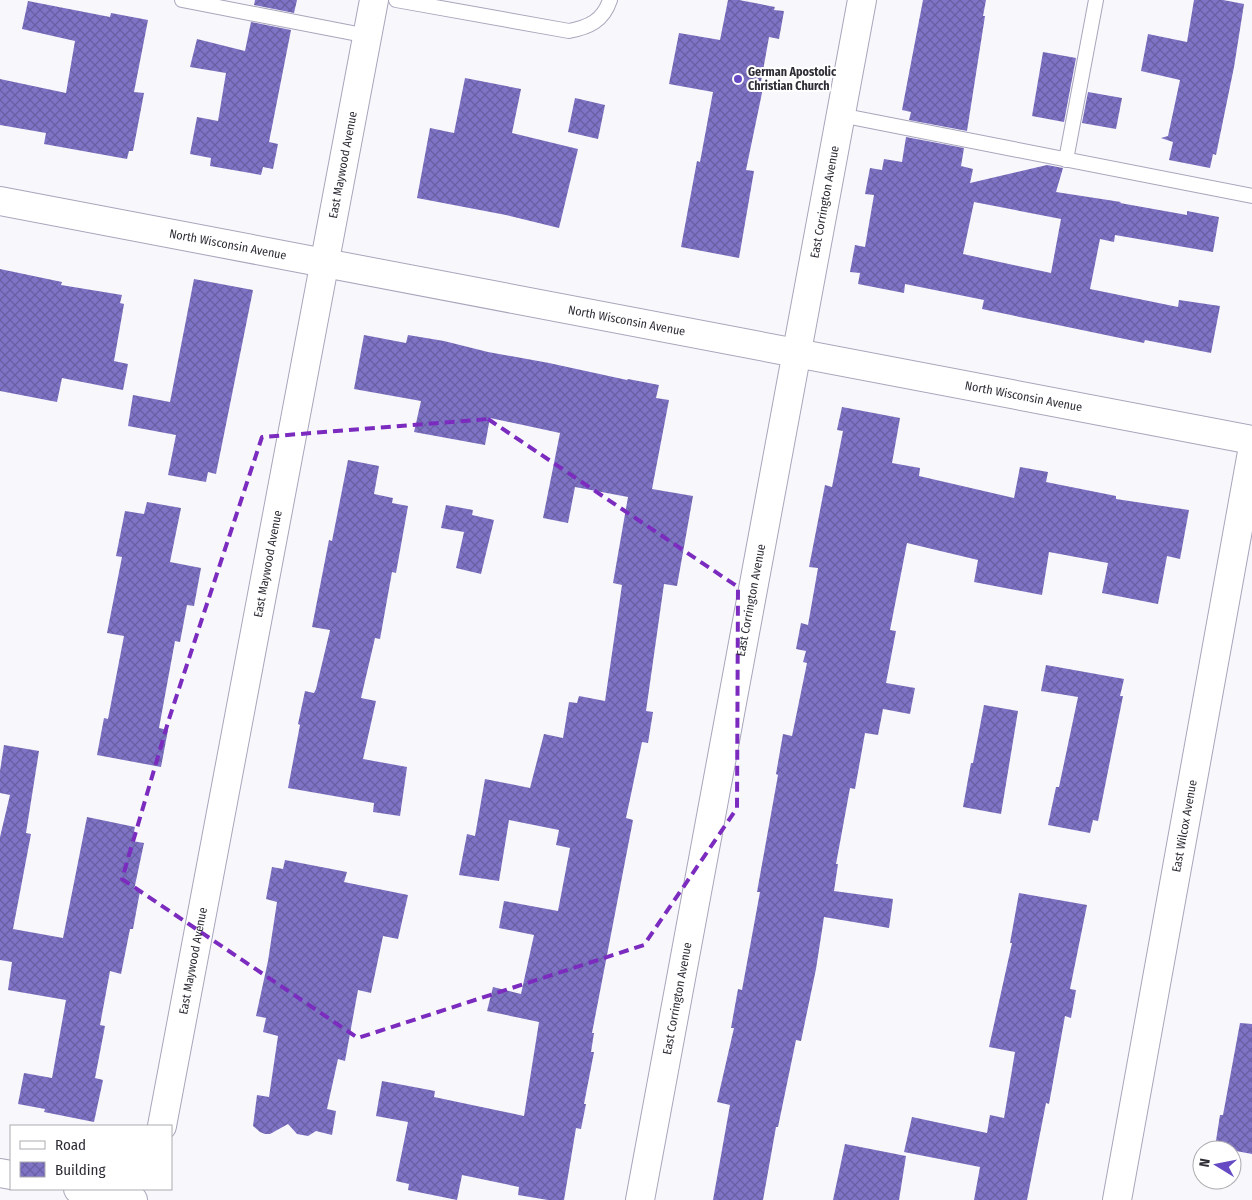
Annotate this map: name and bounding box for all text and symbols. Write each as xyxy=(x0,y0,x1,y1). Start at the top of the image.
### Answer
place label: German Apostolic Christian Church xyxy=(748,65,837,93)
marker: German Apostolic Christian Church xyxy=(732,73,744,85)
street label: East Maywood Avenue xyxy=(326,110,360,220)
street label: East Corrington Avenue xyxy=(807,145,842,259)
street label: North Wisconsin Avenue xyxy=(168,226,288,263)
street label: North Wisconsin Avenue xyxy=(567,303,687,339)
street label: North Wisconsin Avenue xyxy=(964,378,1083,414)
street label: East Maywood Avenue xyxy=(251,509,285,619)
street label: East Corrington Avenue xyxy=(734,543,768,658)
street label: East Wilcox Avenue xyxy=(1169,779,1200,873)
street label: East Maywood Avenue xyxy=(176,906,210,1016)
street label: East Corrington Avenue xyxy=(660,941,695,1056)
legend xyxy=(10,1125,172,1190)
text: Road xyxy=(55,1136,86,1154)
north arrow xyxy=(1192,1140,1242,1190)
text: N xyxy=(1196,1157,1214,1168)
text: Building xyxy=(55,1161,106,1179)

